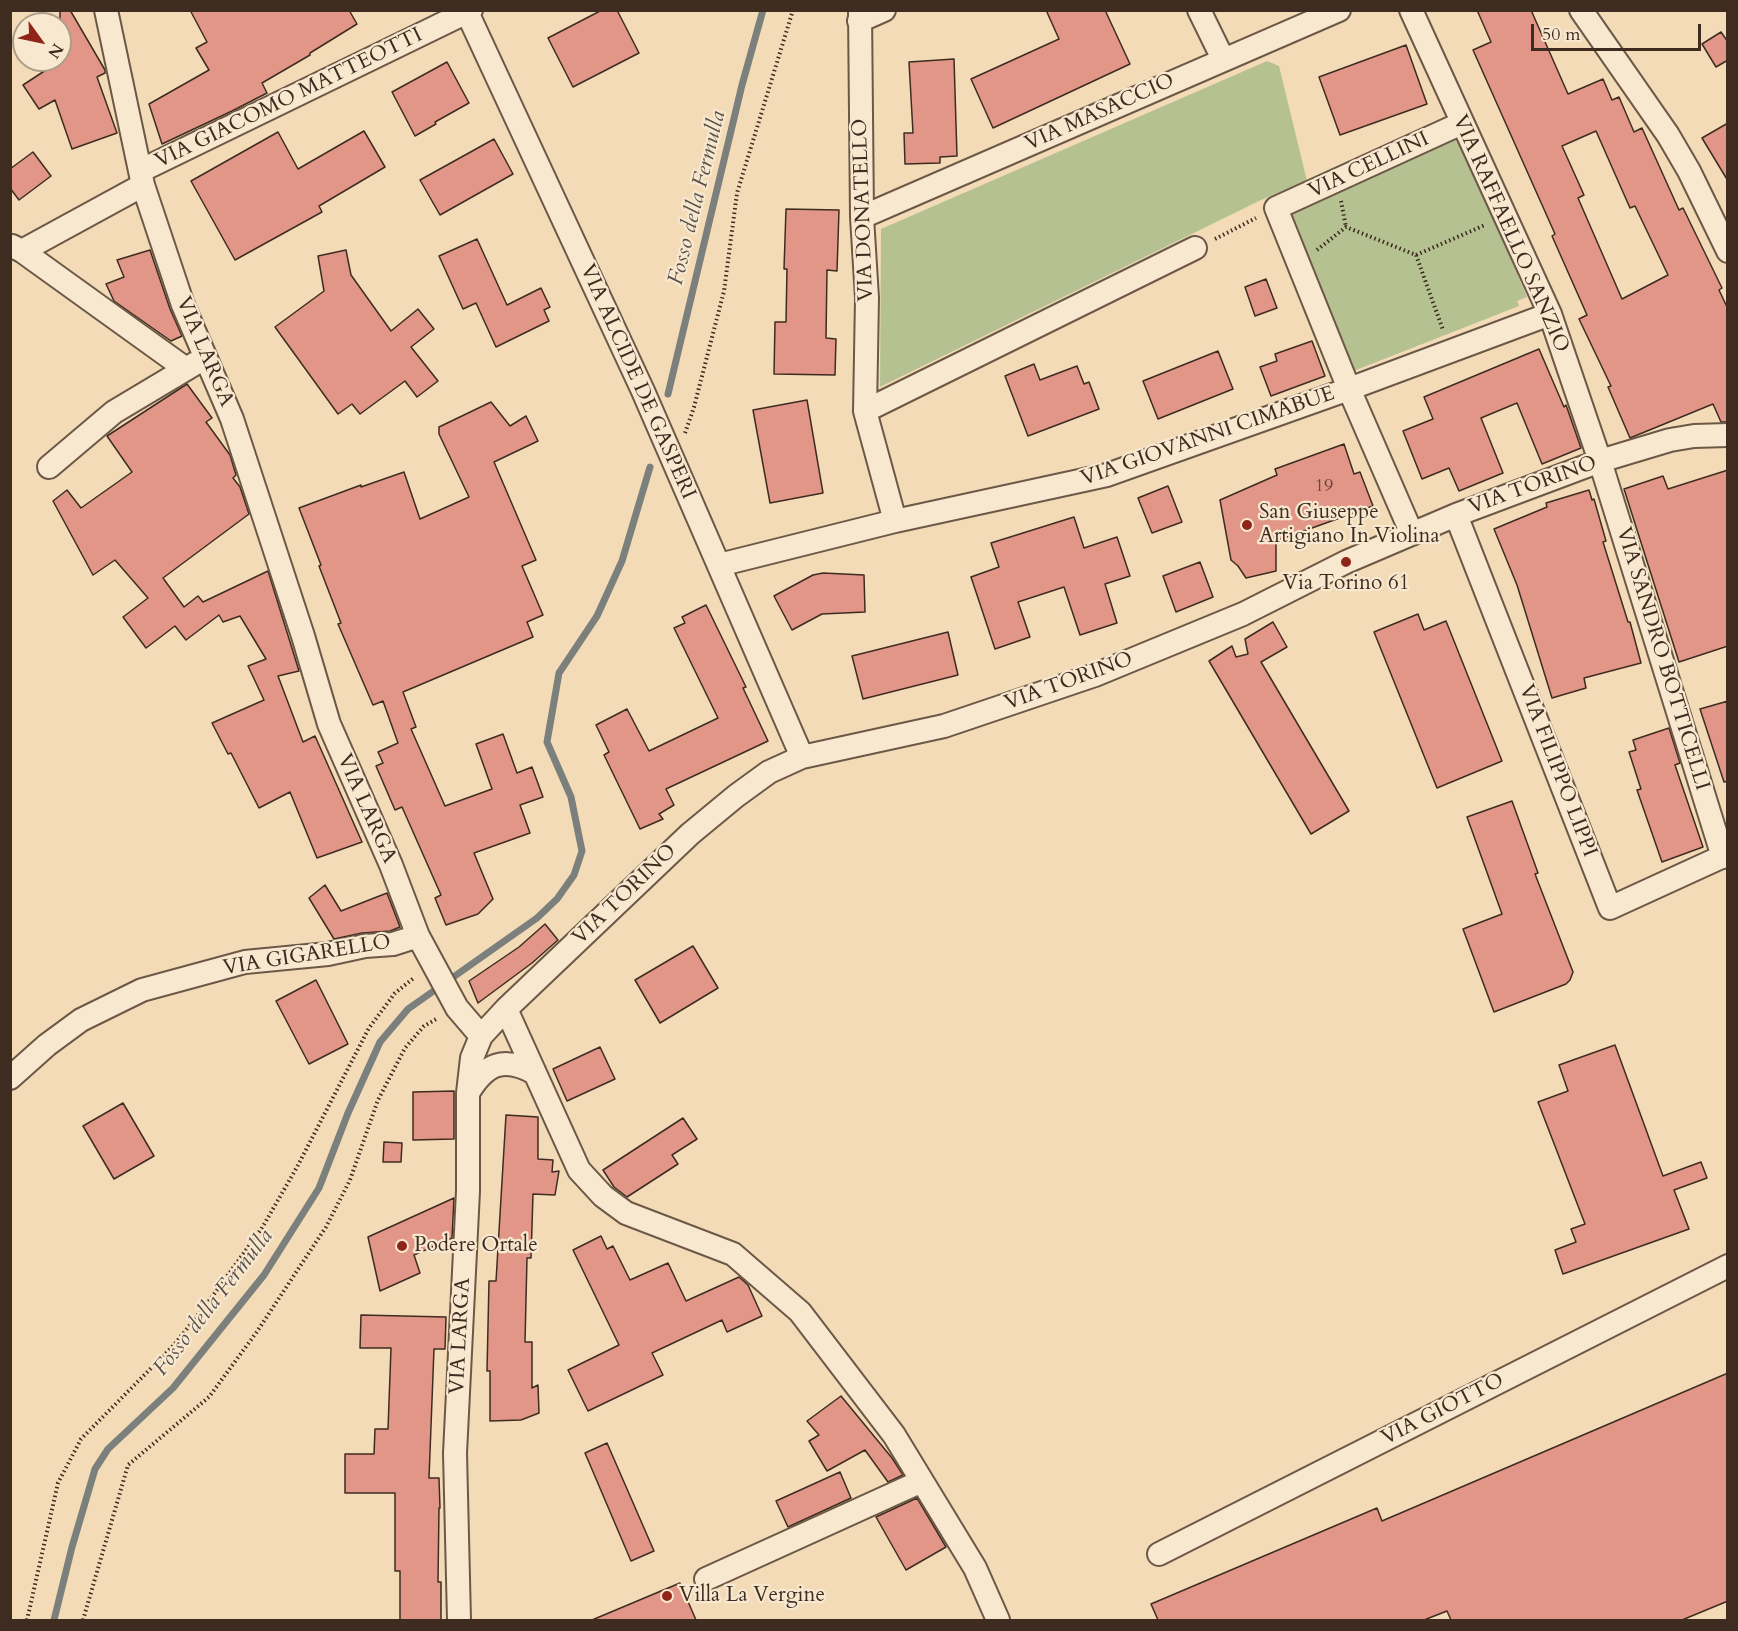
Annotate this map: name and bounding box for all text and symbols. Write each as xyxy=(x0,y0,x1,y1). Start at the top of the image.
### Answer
north arrow xyxy=(12,12,72,72)
scale bar xyxy=(1534,12,1704,50)
text: 50 m xyxy=(1542,22,1581,47)
street label: VIA GIACOMO MATTEOTTI xyxy=(151,23,427,175)
text: N xyxy=(42,39,68,63)
street label: VIA MASACCIO xyxy=(1021,69,1179,157)
water label: Fosso della Fermulla xyxy=(664,108,732,288)
street label: VIA RAFFAELLO SANZIO xyxy=(1446,111,1574,357)
street label: VIA DONATELLO xyxy=(848,118,880,302)
street label: VIA CELLINI xyxy=(1305,127,1433,205)
street label: VIA ALCIDE DE GASPERI xyxy=(574,261,700,503)
street label: VIA LARGA xyxy=(170,293,238,411)
street label: VIA GIOVANNI CIMABUE xyxy=(1078,382,1338,492)
street label: VIA TORINO xyxy=(1465,451,1601,521)
house number: 19 xyxy=(1315,476,1333,498)
place label: San Giuseppe Artigiano In Violina xyxy=(1259,500,1440,550)
marker: San Giuseppe Artigiano In Violina xyxy=(1240,518,1254,532)
street label: VIA SANDRO BOTTICELLI xyxy=(1610,524,1714,794)
marker: Via Torino 61 xyxy=(1339,555,1353,569)
place label: Via Torino 61 xyxy=(1283,571,1409,597)
street label: VIA TORINO xyxy=(1001,647,1137,717)
street label: VIA FILIPPO LIPPI xyxy=(1513,681,1601,861)
street label: VIA LARGA xyxy=(331,750,401,868)
street label: VIA TORINO xyxy=(568,839,682,951)
street label: VIA GIGARELLO xyxy=(221,930,393,982)
water label: Fosso della Fermulla xyxy=(149,1225,279,1381)
place label: Podere Ortale xyxy=(414,1233,538,1259)
marker: Podere Ortale xyxy=(395,1239,409,1253)
street label: VIA LARGA xyxy=(445,1277,477,1395)
street label: VIA GIOTTO xyxy=(1378,1368,1508,1452)
place label: Villa La Vergine xyxy=(679,1583,825,1609)
marker: Villa La Vergine xyxy=(660,1589,674,1603)

